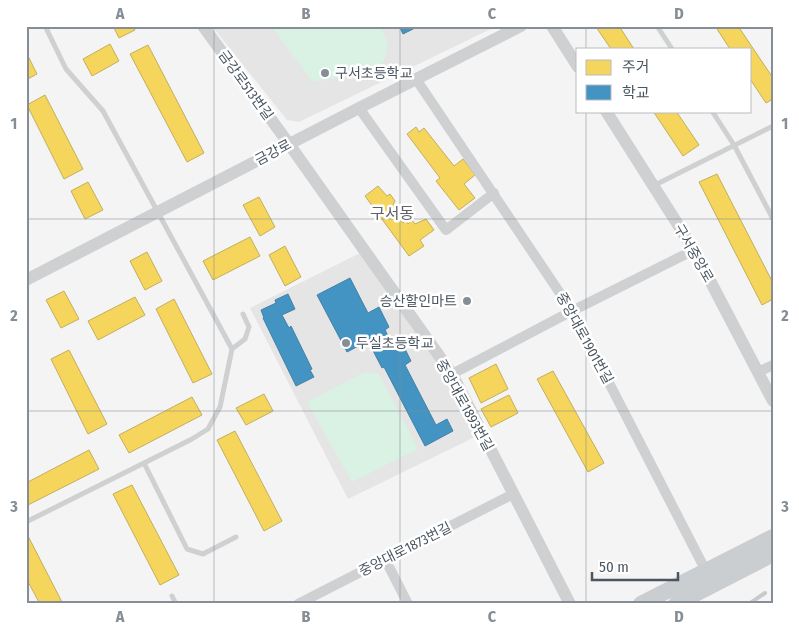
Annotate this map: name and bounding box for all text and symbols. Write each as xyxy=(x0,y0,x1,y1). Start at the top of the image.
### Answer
text: A xyxy=(115,4,125,23)
text: B xyxy=(302,4,311,23)
text: C xyxy=(488,4,497,23)
text: D xyxy=(674,4,684,23)
street label: 금강로513번길 xyxy=(215,47,277,123)
legend xyxy=(576,48,752,112)
text: 주거 xyxy=(622,58,650,76)
place label: 구서초등학교 xyxy=(335,65,412,82)
marker: 구서초등학교 xyxy=(319,67,331,79)
text: 학교 xyxy=(622,84,650,102)
text: 1 xyxy=(11,114,17,133)
text: 1 xyxy=(782,114,788,133)
street label: 금강로 xyxy=(252,136,294,169)
district label: 구서동 xyxy=(370,204,414,223)
street label: 구서중앙로 xyxy=(670,221,717,285)
street label: 중앙대로1901번길 xyxy=(552,290,617,387)
place label: 승산할인마트 xyxy=(380,293,457,310)
marker: 승산할인마트 xyxy=(461,295,473,307)
text: 2 xyxy=(9,306,18,325)
text: 2 xyxy=(780,306,789,325)
place label: 두실초등학교 xyxy=(356,335,433,352)
marker: 두실초등학교 xyxy=(340,337,352,349)
street label: 중앙대로1893번길 xyxy=(432,356,497,454)
text: 3 xyxy=(9,497,18,516)
text: 3 xyxy=(780,497,789,516)
street label: 중앙대로1873번길 xyxy=(356,519,454,580)
scale bar xyxy=(592,550,678,582)
text: 50 m xyxy=(599,558,629,576)
text: A xyxy=(115,607,125,626)
text: B xyxy=(302,607,311,626)
text: C xyxy=(488,607,497,626)
text: D xyxy=(674,607,684,626)

